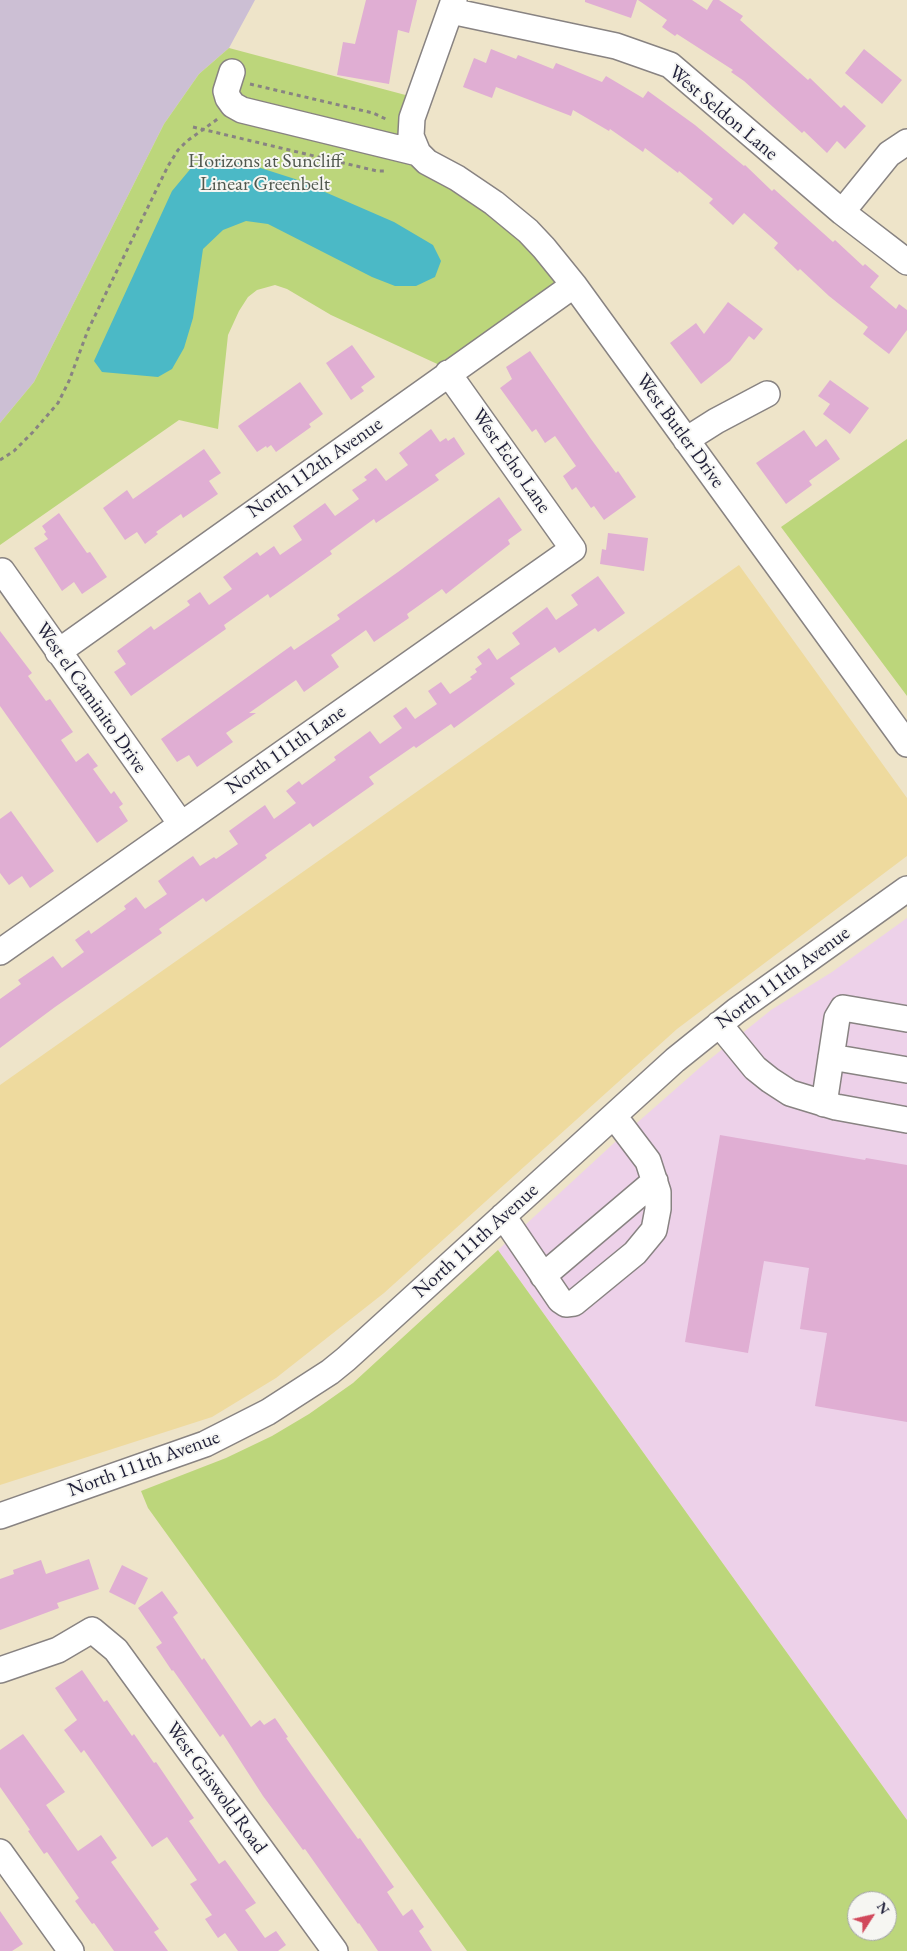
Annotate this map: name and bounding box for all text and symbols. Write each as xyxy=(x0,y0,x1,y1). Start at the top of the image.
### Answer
street label: West Seldon Lane xyxy=(663,60,783,166)
park label: Horizons at Suncliff Linear Greenbelt xyxy=(188,150,342,197)
street label: West Butler Drive xyxy=(630,369,730,493)
street label: West Echo Lane xyxy=(466,404,556,518)
street label: North 112th Avenue xyxy=(243,412,387,524)
street label: West el Caminito Drive xyxy=(30,618,152,778)
street label: North 111th Lane xyxy=(222,700,350,800)
street label: North 111th Avenue xyxy=(711,921,855,1035)
street label: North 111th Avenue xyxy=(409,1179,543,1303)
street label: North 111th Avenue xyxy=(65,1425,223,1503)
street label: West Griswold Road xyxy=(160,1717,272,1859)
north arrow xyxy=(847,1891,897,1941)
text: N xyxy=(873,1898,894,1918)

